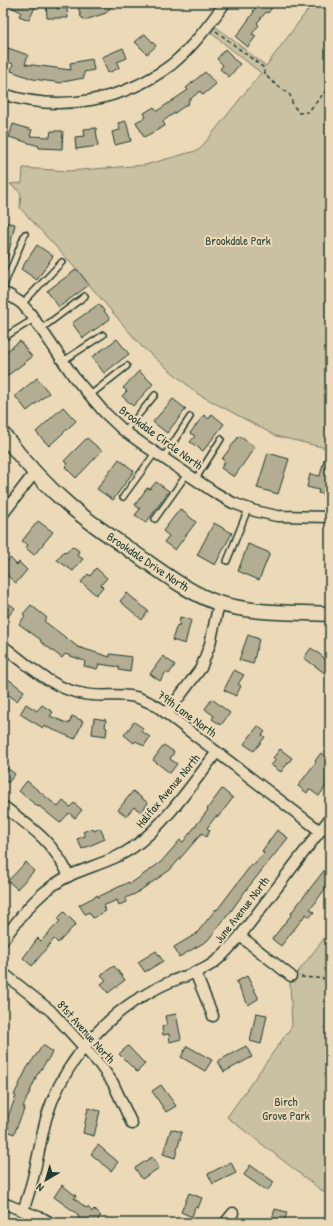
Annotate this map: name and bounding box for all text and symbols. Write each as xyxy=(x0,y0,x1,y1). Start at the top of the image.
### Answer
park label: Brookdale Park xyxy=(205,232,271,249)
street label: Brookdale Circle North xyxy=(116,401,207,474)
street label: Brookdale Drive North xyxy=(104,528,193,595)
street label: 79th Lane North xyxy=(154,686,220,741)
street label: Halifax Avenue North xyxy=(132,750,204,831)
street label: June Avenue North xyxy=(210,873,273,947)
street label: 81st Avenue North xyxy=(54,997,119,1067)
park label: Birch Grove Park xyxy=(262,1093,310,1124)
north arrow xyxy=(26,1160,66,1200)
text: N xyxy=(33,1180,46,1195)

